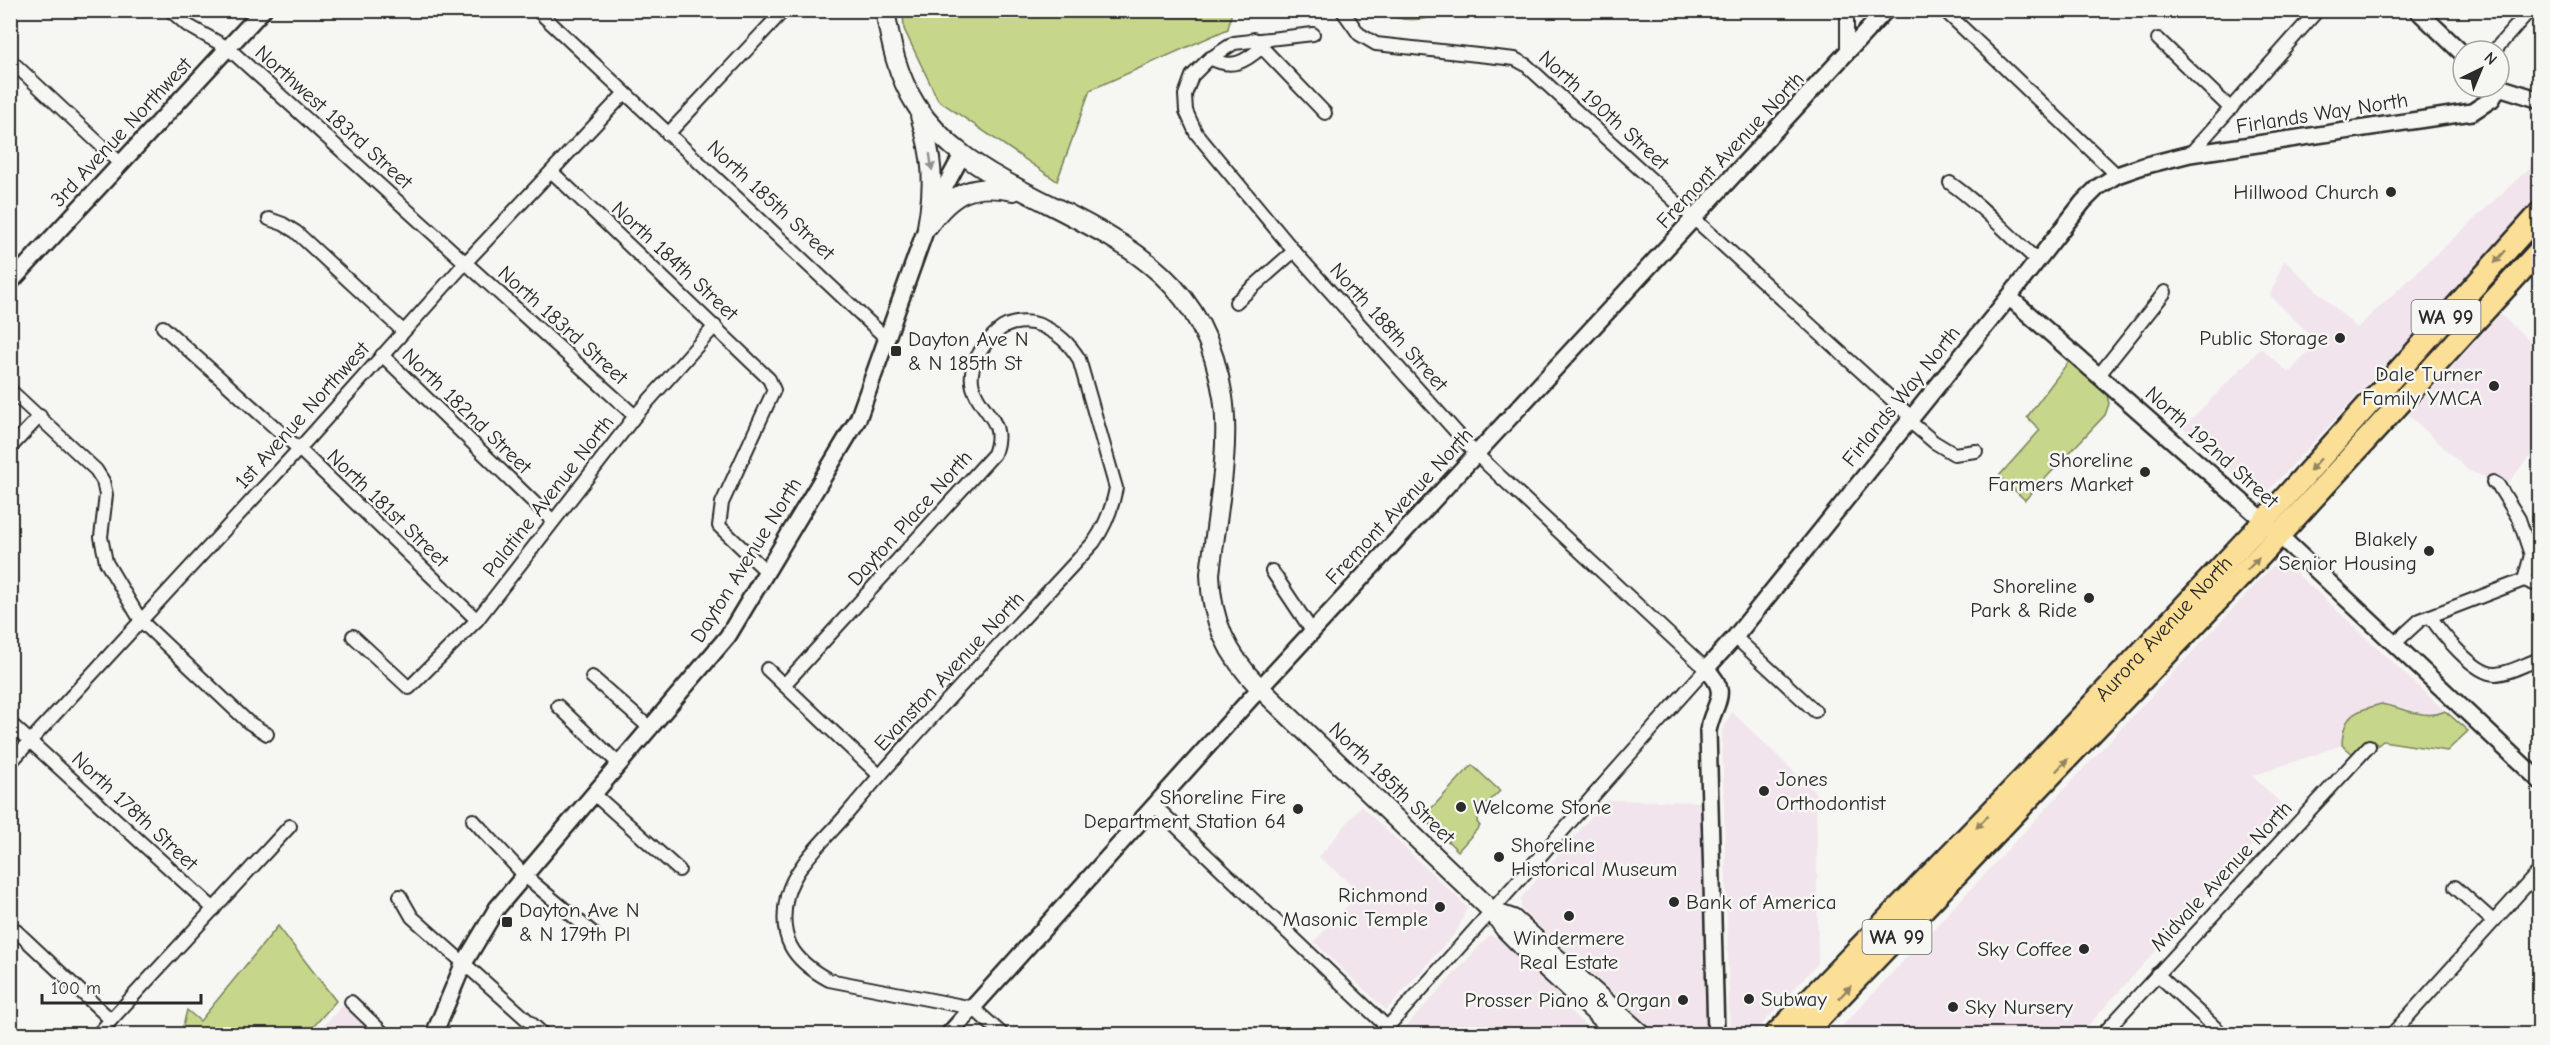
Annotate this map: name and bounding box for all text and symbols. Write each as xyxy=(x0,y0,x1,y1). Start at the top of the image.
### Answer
north arrow xyxy=(2451,39,2511,99)
street label: Northwest 183rd Street xyxy=(250,40,418,195)
street label: North 190th Street xyxy=(1534,45,1675,175)
text: N xyxy=(2481,49,2501,69)
street label: 3rd Avenue Northwest xyxy=(46,52,197,212)
street label: Fremont Avenue North xyxy=(1651,67,1809,233)
street label: Firlands Way North xyxy=(2234,88,2410,138)
street label: North 185th Street xyxy=(703,135,840,266)
one-way arrow xyxy=(927,152,936,171)
place label: Hillwood Church xyxy=(2233,180,2379,204)
marker: Hillwood Church xyxy=(2384,185,2398,199)
street label: North 184th Street xyxy=(607,196,744,326)
one-way arrow xyxy=(2494,249,2507,264)
street label: North 188th Street xyxy=(1325,258,1454,397)
street label: North 183rd Street xyxy=(493,261,633,390)
road number: WA 99 xyxy=(2412,300,2480,334)
street label: Firlands Way North xyxy=(1837,321,1965,471)
place label: Public Storage xyxy=(2199,326,2328,350)
place label: Dayton Ave N & N 185th St xyxy=(908,327,1028,375)
marker: Public Storage xyxy=(2333,331,2347,345)
street label: 1st Avenue Northwest xyxy=(230,336,375,493)
street label: North 182nd Street xyxy=(398,343,537,479)
marker: Dayton Ave N & N 185th St xyxy=(889,344,903,358)
place label: Dale Turner Family YMCA xyxy=(2362,362,2483,410)
marker: Dale Turner Family YMCA xyxy=(2487,379,2501,393)
street label: North 192nd Street xyxy=(2141,381,2284,514)
street label: Palatine Avenue North xyxy=(477,410,619,582)
street label: Fremont Avenue North xyxy=(1320,423,1478,589)
street label: North 181st Street xyxy=(322,444,454,573)
street label: Dayton Place North xyxy=(843,445,977,591)
place label: Shoreline Farmers Market xyxy=(1988,448,2134,496)
one-way arrow xyxy=(2308,458,2322,473)
marker: Shoreline Farmers Market xyxy=(2138,465,2152,479)
street label: Dayton Avenue North xyxy=(685,473,807,647)
place label: Blakely Senior Housing xyxy=(2279,527,2418,575)
marker: Blakely Senior Housing xyxy=(2422,544,2436,558)
street label: Aurora Avenue North xyxy=(2090,551,2237,706)
one-way arrow xyxy=(2245,558,2259,572)
place label: Shoreline Park & Ride xyxy=(1970,574,2077,622)
street label: Evanston Avenue North xyxy=(869,586,1029,756)
marker: Shoreline Park & Ride xyxy=(2082,591,2096,605)
street label: North 185th Street xyxy=(1324,717,1460,850)
street label: North 178th Street xyxy=(67,747,204,876)
one-way arrow xyxy=(2054,758,2068,772)
place label: Jones Orthodontist xyxy=(1776,767,1887,815)
marker: Jones Orthodontist xyxy=(1757,784,1771,798)
place label: Shoreline Fire Department Station 64 xyxy=(1084,785,1286,833)
place label: Welcome Stone xyxy=(1473,795,1611,819)
street label: Midvale Avenue North xyxy=(2145,796,2297,956)
marker: Welcome Stone xyxy=(1454,800,1468,814)
marker: Shoreline Fire Department Station 64 xyxy=(1291,802,1305,816)
one-way arrow xyxy=(1975,814,1989,829)
place label: Shoreline Historical Museum xyxy=(1511,833,1678,881)
marker: Shoreline Historical Museum xyxy=(1492,850,1506,864)
place label: Richmond Masonic Temple xyxy=(1283,883,1428,931)
place label: Bank of America xyxy=(1686,890,1837,914)
marker: Bank of America xyxy=(1667,895,1681,909)
place label: Dayton Ave N & N 179th Pl xyxy=(519,898,639,946)
marker: Richmond Masonic Temple xyxy=(1433,900,1447,914)
marker: Windermere Real Estate xyxy=(1562,909,1576,923)
marker: Dayton Ave N & N 179th Pl xyxy=(500,915,514,929)
road number: WA 99 xyxy=(1862,920,1932,954)
place label: Windermere Real Estate xyxy=(1514,926,1624,974)
place label: Sky Coffee xyxy=(1978,937,2072,961)
marker: Sky Coffee xyxy=(2077,942,2091,956)
scale bar xyxy=(42,967,201,1005)
text: 100 m xyxy=(51,978,101,999)
one-way arrow xyxy=(1838,985,1852,1000)
place label: Subway xyxy=(1761,987,1827,1011)
place label: Prosser Piano & Organ xyxy=(1465,988,1671,1012)
marker: Subway xyxy=(1742,992,1756,1006)
marker: Prosser Piano & Organ xyxy=(1676,993,1690,1007)
place label: Sky Nursery xyxy=(1965,995,2074,1019)
marker: Sky Nursery xyxy=(1946,1000,1960,1014)

